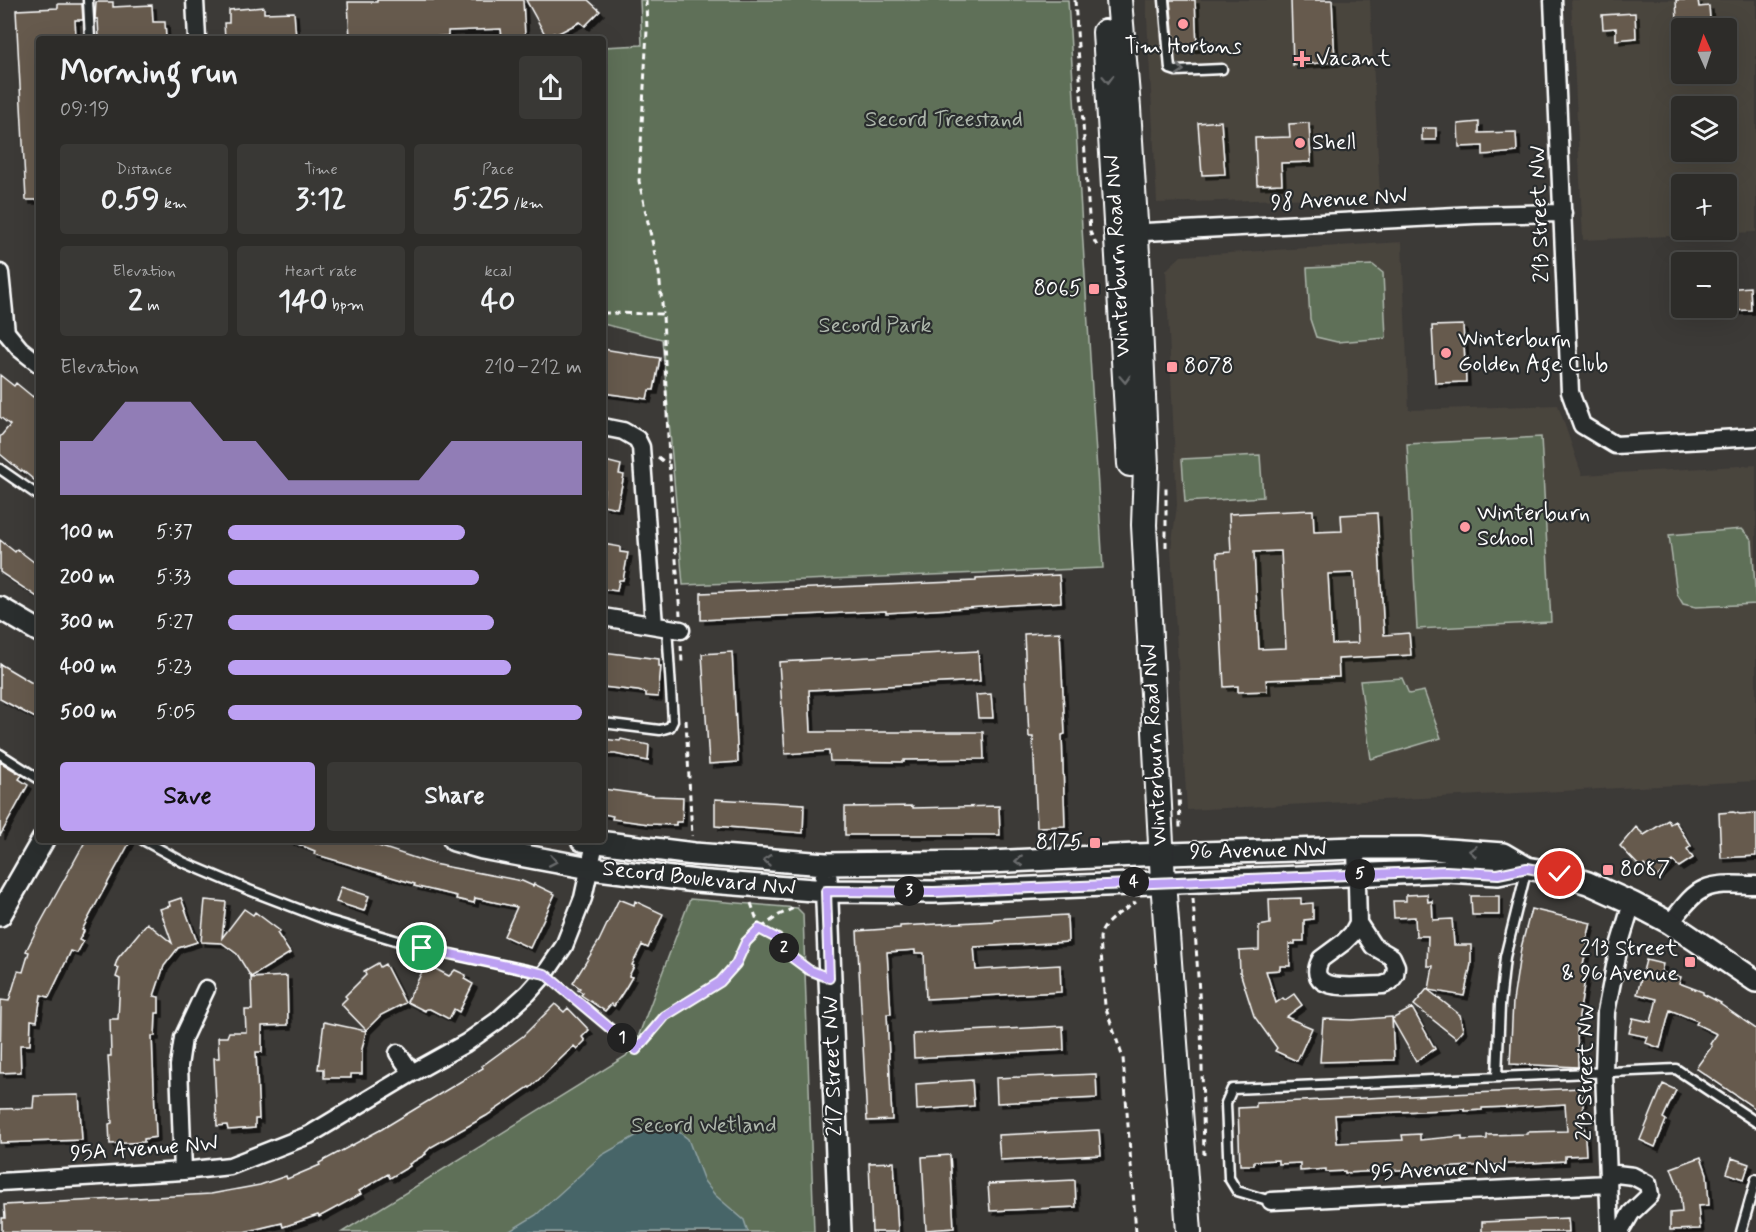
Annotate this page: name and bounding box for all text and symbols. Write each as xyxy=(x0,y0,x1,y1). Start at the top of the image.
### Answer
marker: Tim Hortons xyxy=(1176,17,1190,31)
north arrow xyxy=(1671,18,1737,84)
map controls xyxy=(1671,18,1737,318)
place label: Tim Hortons xyxy=(1124,33,1242,61)
place label: Vacant xyxy=(1316,45,1391,73)
marker: Vacant xyxy=(1293,50,1311,68)
text: Morning run xyxy=(60,51,238,95)
button: share xyxy=(519,56,582,119)
one-way arrow xyxy=(1175,63,1185,76)
one-way arrow xyxy=(1101,75,1114,84)
text: 09:19 xyxy=(60,96,109,123)
button: layers xyxy=(1671,96,1737,162)
park label: Secord Treestand xyxy=(865,106,1023,134)
place label: Shell xyxy=(1312,129,1356,157)
marker: Shell xyxy=(1293,136,1307,150)
street label: 213 Street NW xyxy=(1524,145,1556,283)
street label: Winterburn Road NW xyxy=(1099,154,1137,358)
text: Distance xyxy=(116,159,172,180)
text: Time xyxy=(304,159,338,180)
text: Pace xyxy=(482,159,514,180)
button: + xyxy=(1671,174,1737,240)
text: 0.59 xyxy=(101,180,160,219)
text: 3:12 xyxy=(296,180,346,219)
text: 5:25 xyxy=(452,180,509,219)
street label: 98 Avenue NW xyxy=(1270,182,1408,218)
text: km xyxy=(160,193,187,214)
text: /km xyxy=(509,193,544,214)
button: − xyxy=(1671,252,1737,318)
text: Elevation xyxy=(113,261,176,282)
text: Heart rate xyxy=(285,261,357,282)
text: kcal xyxy=(485,261,511,282)
place label: 8065 xyxy=(1033,275,1082,303)
text: 2 xyxy=(128,282,143,321)
text: 140 xyxy=(278,282,328,321)
text: 40 xyxy=(481,282,515,321)
marker: 8065 xyxy=(1087,282,1101,296)
text: m xyxy=(143,295,160,316)
text: bpm xyxy=(328,295,364,316)
park label: Secord Park xyxy=(818,312,932,340)
place label: Winterburn Golden Age Club xyxy=(1458,326,1608,382)
marker: Winterburn Golden Age Club xyxy=(1439,346,1453,360)
place label: 8078 xyxy=(1184,353,1234,381)
text: Elevation xyxy=(60,354,139,381)
text: 210–212 m xyxy=(485,354,582,381)
marker: 8078 xyxy=(1165,360,1179,374)
one-way arrow xyxy=(1118,374,1131,383)
place label: Winterburn School xyxy=(1477,500,1590,553)
text: 100 m xyxy=(60,519,114,546)
text: 5:37 xyxy=(156,519,192,546)
marker: Winterburn School xyxy=(1458,520,1472,534)
text: 200 m xyxy=(60,564,115,591)
text: 5:33 xyxy=(156,564,191,591)
text: 300 m xyxy=(60,609,114,636)
text: 5:27 xyxy=(156,609,193,636)
street label: Winterburn Road NW xyxy=(1136,643,1174,847)
text: 400 m xyxy=(60,654,116,681)
text: 5:23 xyxy=(156,654,192,681)
text: 500 m xyxy=(60,699,117,726)
text: 5:05 xyxy=(156,699,195,726)
button: Save xyxy=(60,762,315,831)
button: Share xyxy=(327,762,582,831)
place label: 8175 xyxy=(1036,829,1083,857)
marker: 8175 xyxy=(1088,836,1102,850)
street label: 96 Avenue NW xyxy=(1189,836,1327,866)
one-way arrow xyxy=(1468,845,1477,858)
pin xyxy=(1534,848,1585,899)
one-way arrow xyxy=(547,854,557,867)
one-way arrow xyxy=(763,854,772,867)
one-way arrow xyxy=(1014,854,1023,867)
street label: Secord Boulevard NW xyxy=(601,855,797,903)
place label: 8087 xyxy=(1620,856,1670,884)
icon: check xyxy=(1543,857,1576,890)
pin: 5 xyxy=(1345,859,1375,889)
text: 5 xyxy=(1355,863,1365,884)
marker: 8087 xyxy=(1601,863,1615,877)
pin: 4 xyxy=(1119,867,1149,897)
text: 4 xyxy=(1129,871,1139,892)
pin: 3 xyxy=(894,876,924,906)
text: 3 xyxy=(905,880,913,901)
pin xyxy=(396,922,447,973)
icon: arrive xyxy=(405,931,438,964)
pin: 2 xyxy=(769,933,799,963)
place label: 213 Street & 96 Avenue xyxy=(1562,935,1678,988)
text: 2 xyxy=(780,937,788,958)
marker: 213 Street & 96 Avenue xyxy=(1683,955,1697,969)
street label: 217 Street NW xyxy=(817,995,849,1137)
street label: 213 Street NW xyxy=(1571,1003,1601,1141)
pin: 1 xyxy=(607,1023,637,1053)
text: 1 xyxy=(618,1027,626,1048)
park label: Secord Wetland xyxy=(631,1112,777,1140)
street label: 95A Avenue NW xyxy=(69,1130,219,1168)
street label: 95 Avenue NW xyxy=(1370,1152,1508,1188)

